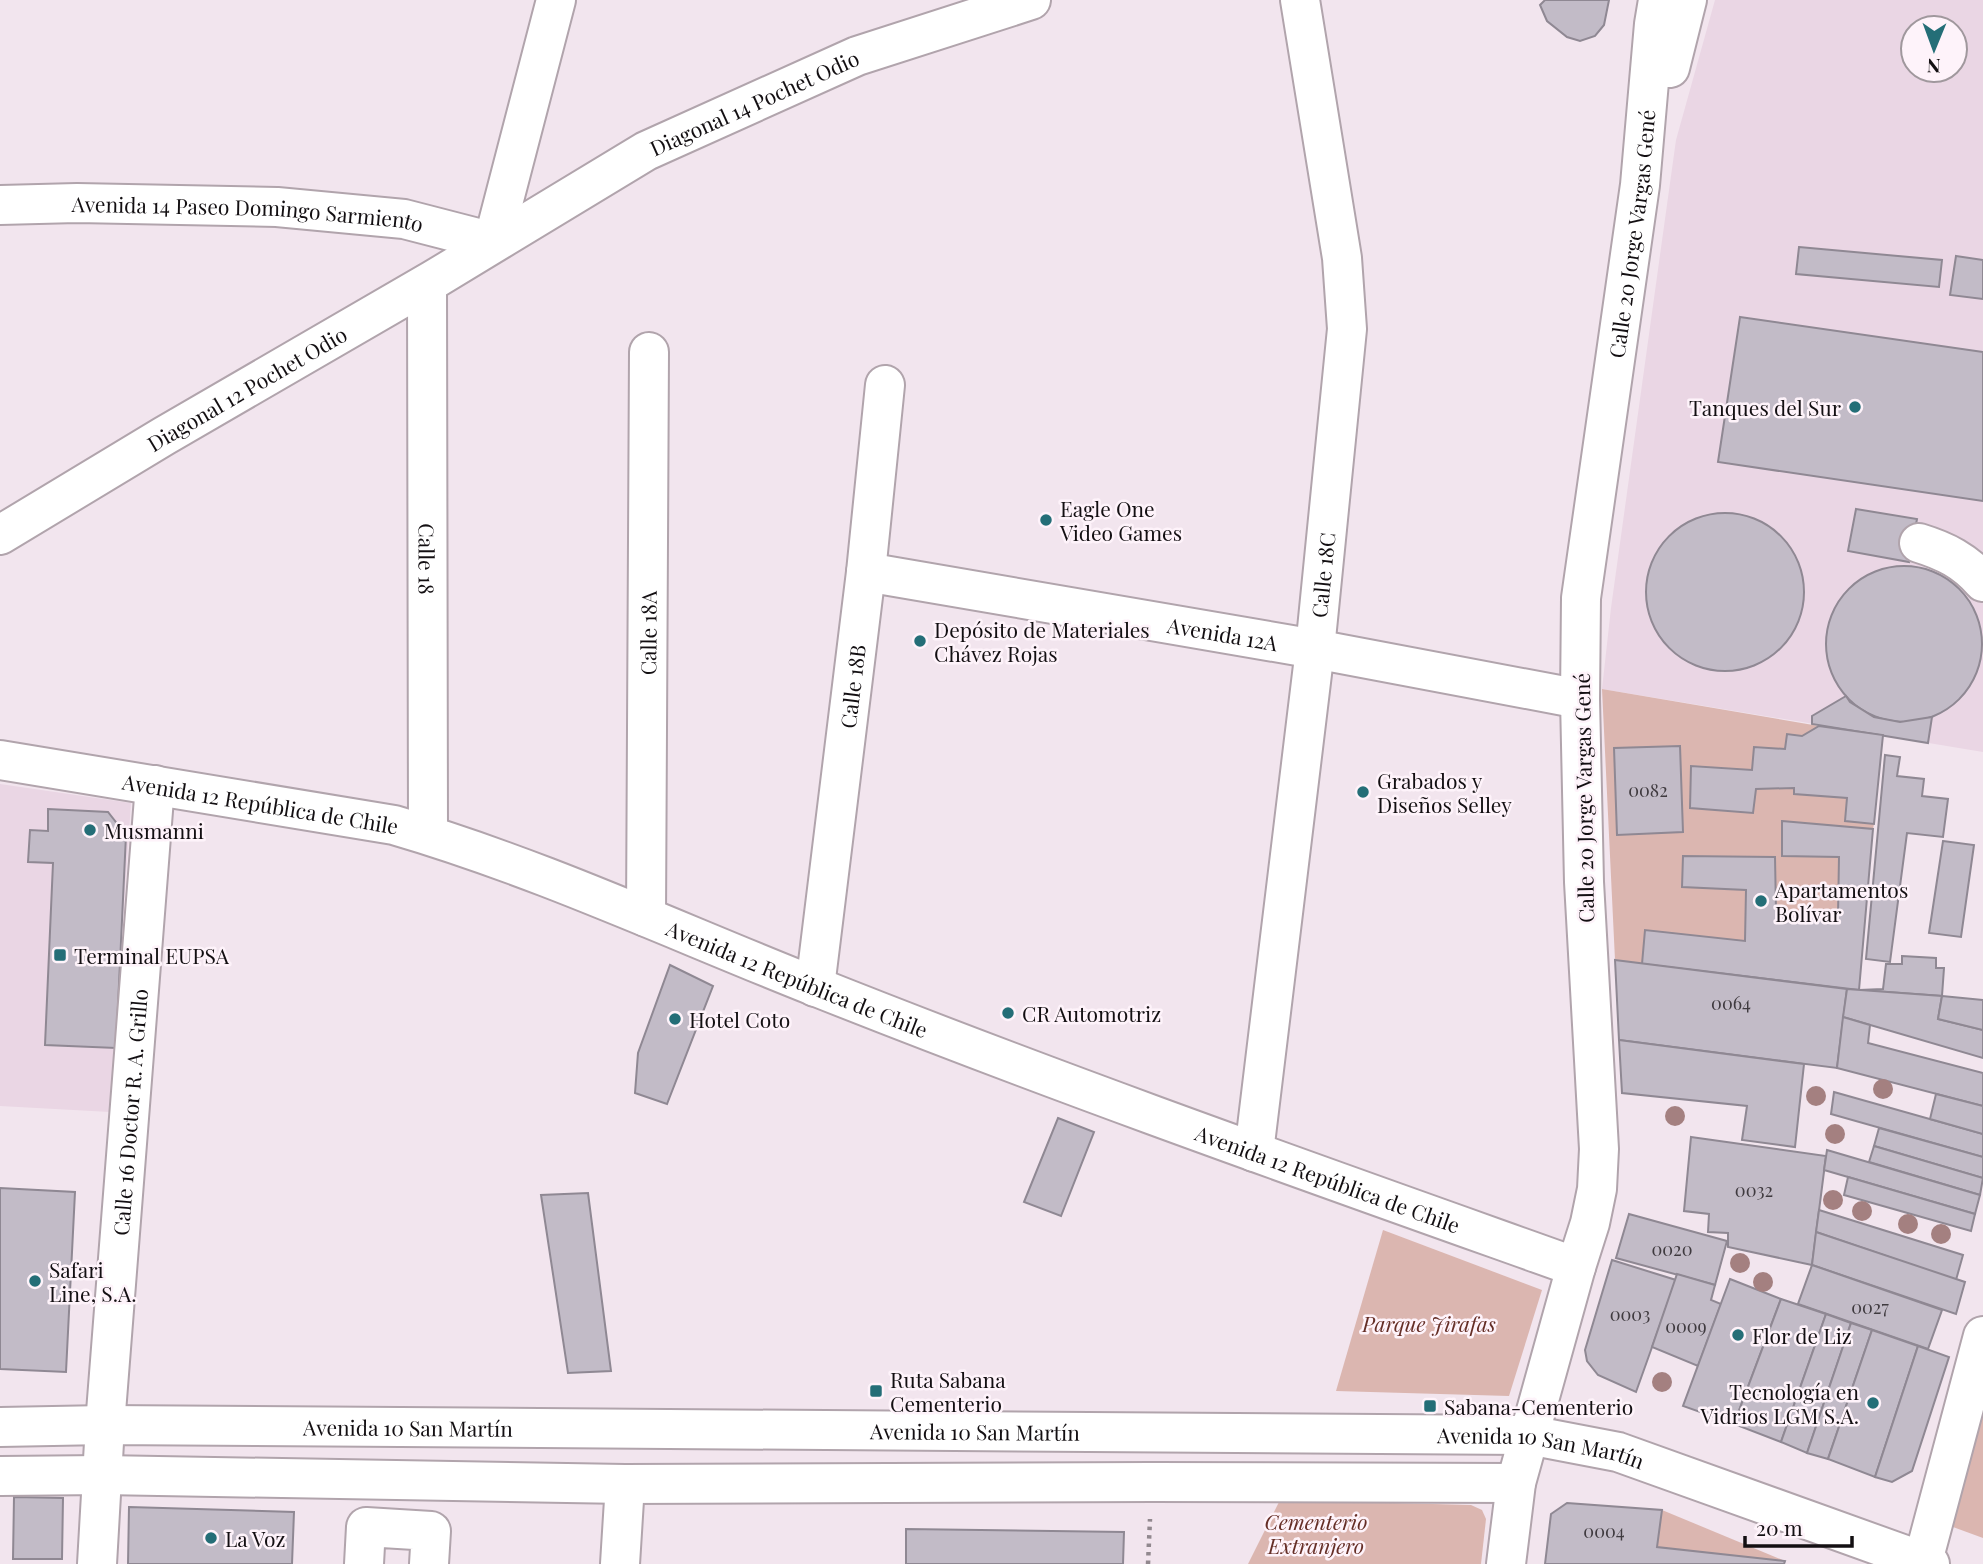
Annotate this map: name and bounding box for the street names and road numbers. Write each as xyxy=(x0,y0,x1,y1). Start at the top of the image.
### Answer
street label: Diagonal 14 Pochet Odio xyxy=(645,43,863,162)
street label: Calle 20 Jorge Vargas Gené xyxy=(1601,108,1661,360)
street label: Avenida 14 Paseo Domingo Sarmiento xyxy=(70,189,427,237)
street label: Diagonal 12 Pochet Odio xyxy=(142,319,351,457)
street label: Calle 18 xyxy=(413,523,442,595)
street label: Calle 18C xyxy=(1304,531,1341,619)
street label: Calle 18A xyxy=(633,590,662,675)
street label: Avenida 12A xyxy=(1165,610,1281,657)
street label: Calle 18B xyxy=(833,643,871,730)
street label: Calle 20 Jorge Vargas Gené xyxy=(1567,673,1599,923)
street label: Avenida 12 República de Chile xyxy=(120,766,400,839)
street label: Avenida 12 República de Chile xyxy=(662,913,932,1043)
street label: Calle 16 Doctor R. A. Grillo xyxy=(106,988,153,1237)
street label: Avenida 12 República de Chile xyxy=(1191,1118,1464,1239)
street label: Avenida 10 San Martín xyxy=(302,1412,513,1442)
street label: Avenida 10 San Martín xyxy=(869,1416,1080,1446)
street label: Avenida 10 San Martín xyxy=(1436,1420,1649,1475)

